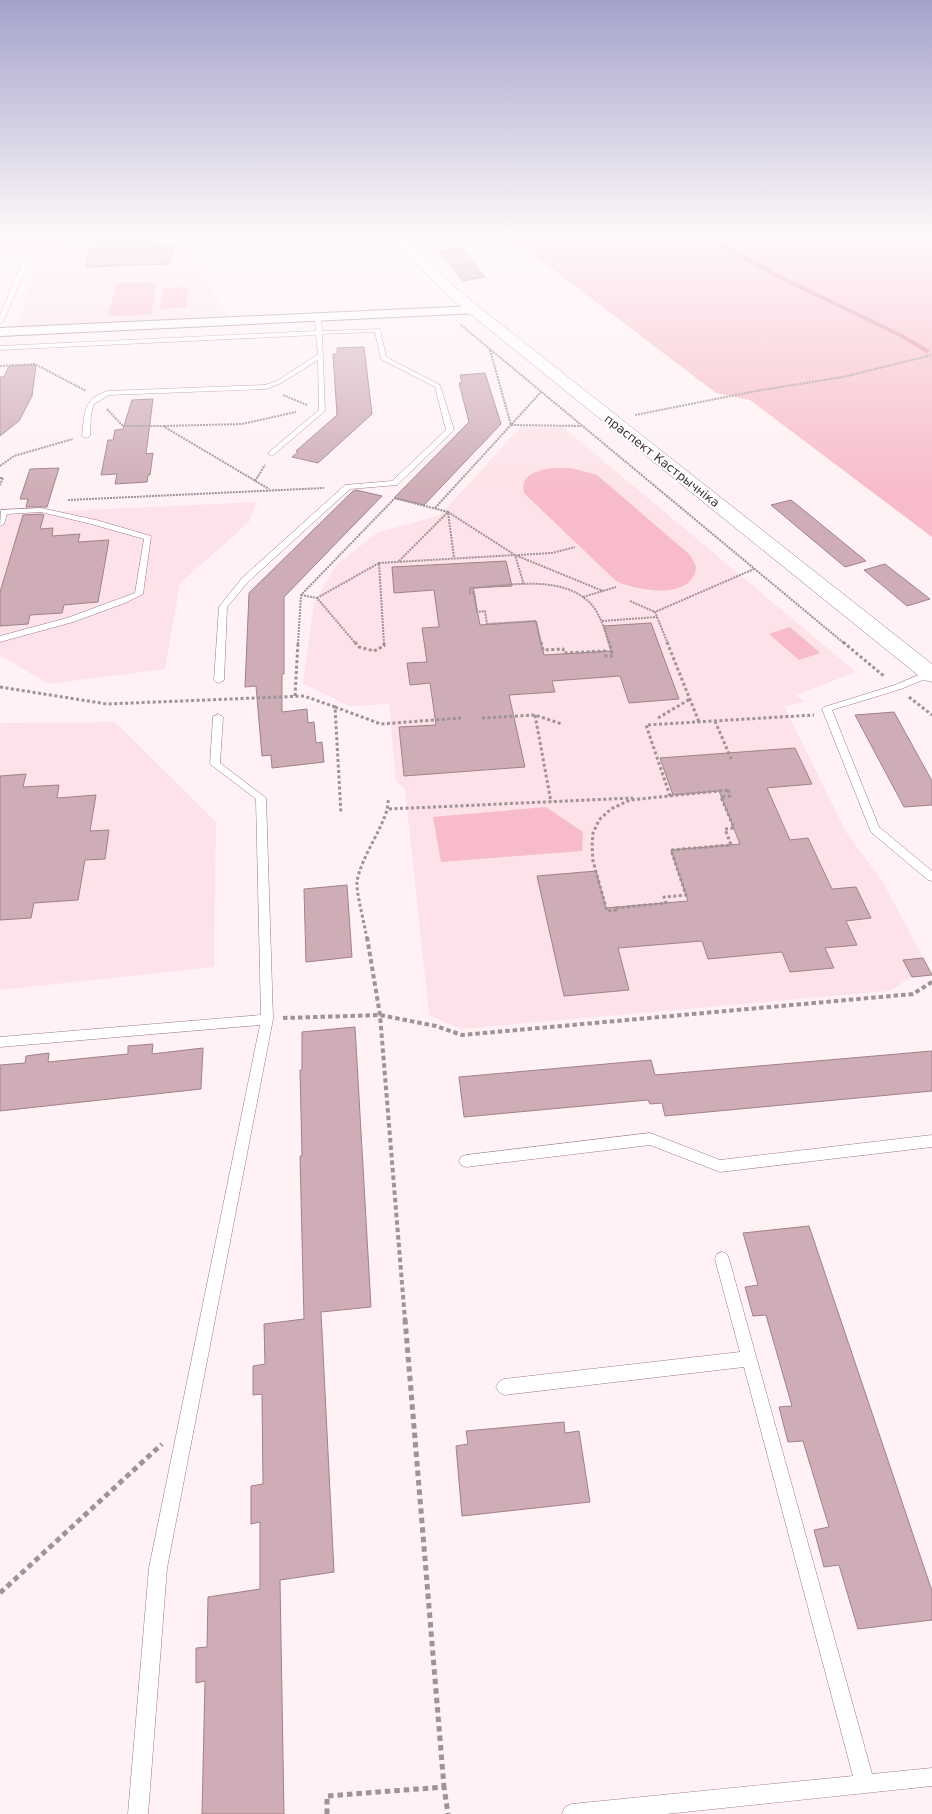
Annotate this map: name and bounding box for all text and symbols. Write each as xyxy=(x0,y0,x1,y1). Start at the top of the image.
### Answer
street label: праспект Кастрычніка xyxy=(602,412,722,510)

